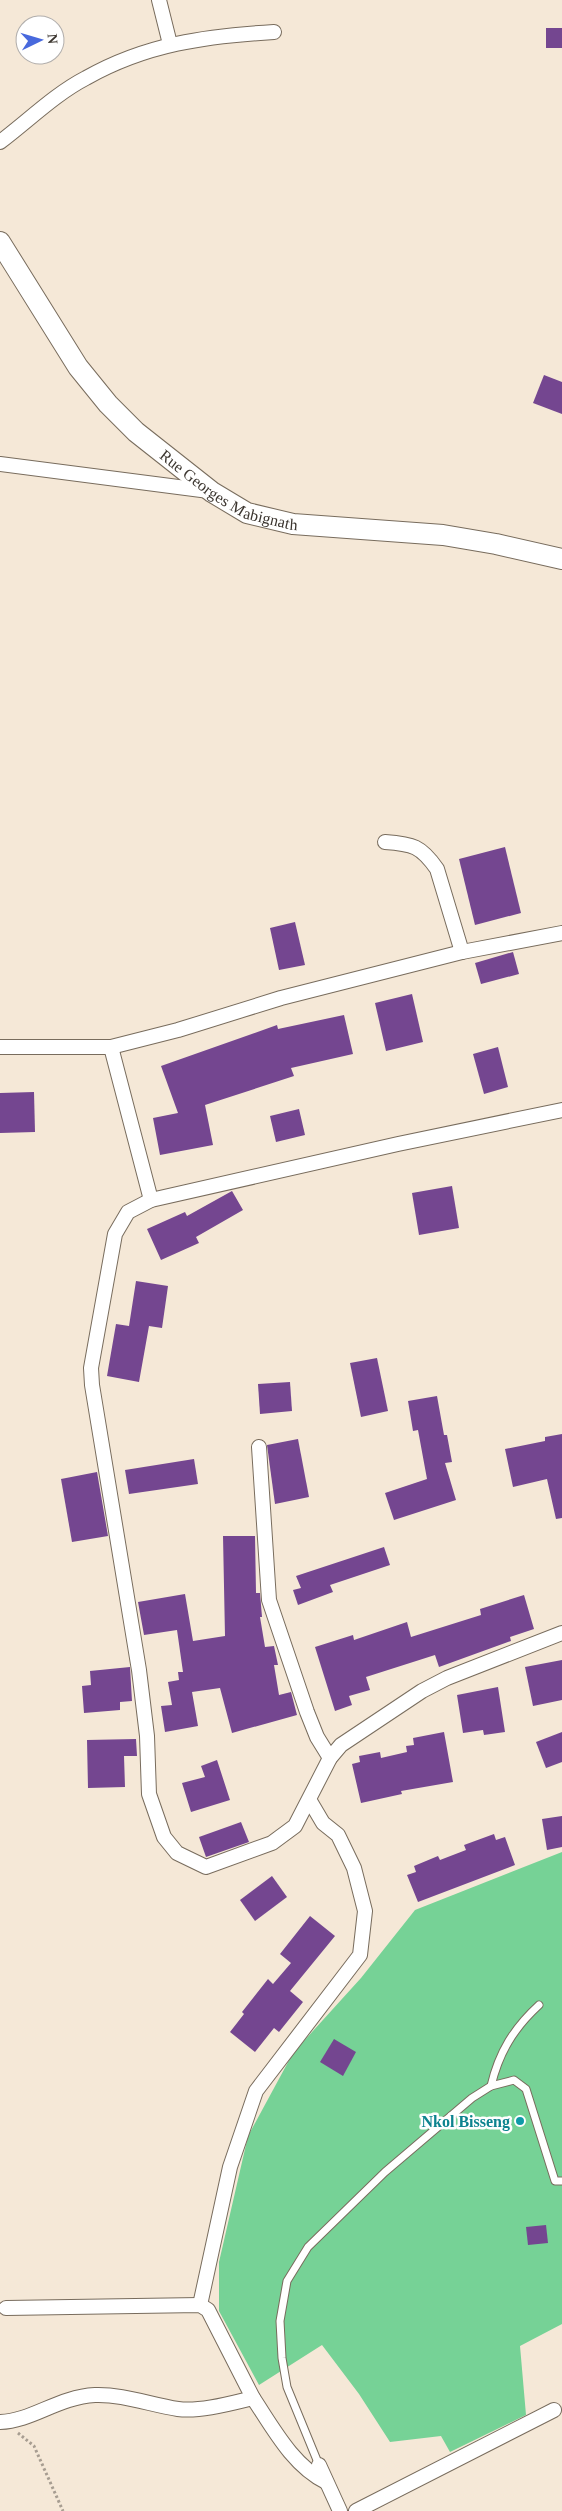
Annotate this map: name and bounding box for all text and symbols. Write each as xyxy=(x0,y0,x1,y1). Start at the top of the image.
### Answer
north arrow xyxy=(15,15,65,65)
text: N xyxy=(45,33,60,45)
street label: Rue Georges Mabignath xyxy=(157,446,298,533)
place label: Nkol Bisseng xyxy=(422,2113,510,2131)
marker: Nkol Bisseng xyxy=(514,2115,526,2127)

